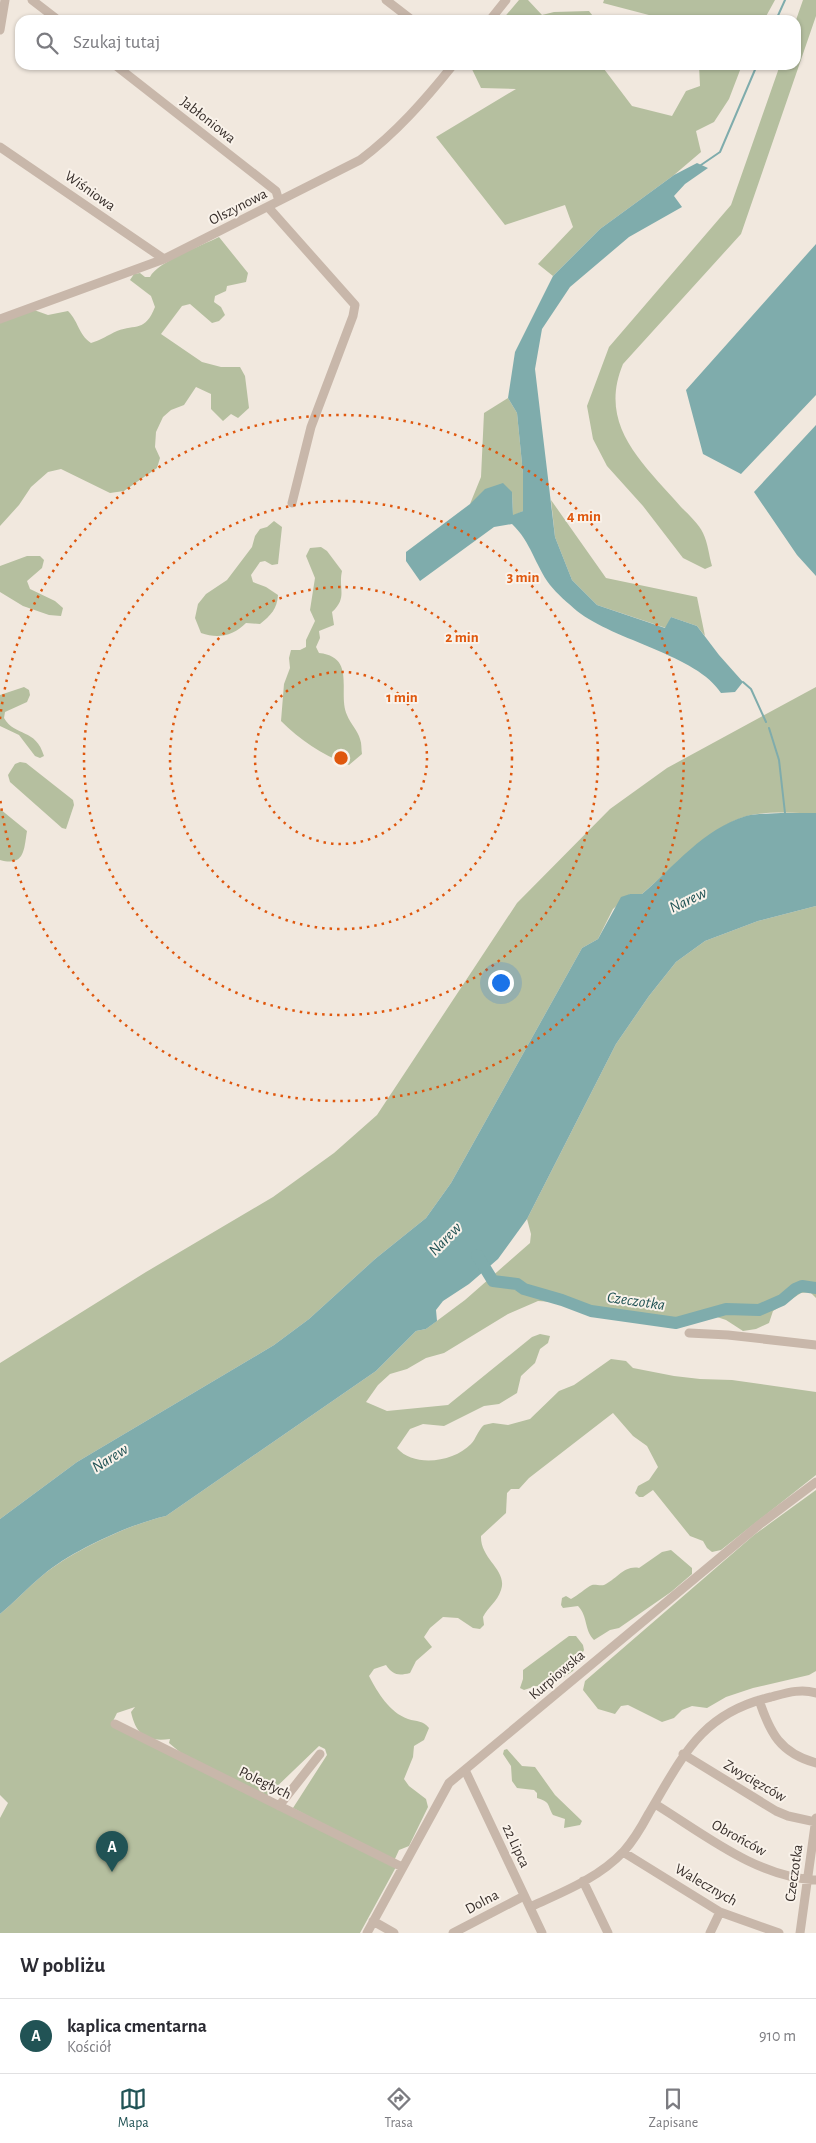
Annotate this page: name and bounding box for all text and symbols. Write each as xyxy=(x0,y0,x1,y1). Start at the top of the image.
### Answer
search box xyxy=(15,15,801,70)
icon: search xyxy=(33,29,61,57)
text: Szukaj tutaj xyxy=(73,33,160,52)
street label: Jabłoniowa xyxy=(178,94,238,146)
street label: Wiśniowa xyxy=(62,168,118,214)
street label: Olszynowa xyxy=(207,186,270,228)
text: 4 min xyxy=(567,509,601,524)
text: 3 min xyxy=(507,570,539,585)
text: 2 min xyxy=(445,630,479,645)
text: 1 min xyxy=(386,690,418,705)
centre of rings xyxy=(332,749,350,767)
water label: Narew xyxy=(667,884,709,916)
your location xyxy=(488,970,514,996)
water label: Narew xyxy=(426,1219,464,1259)
water label: Czeczotka xyxy=(606,1289,666,1313)
water label: Narew xyxy=(89,1441,131,1475)
street label: Kurpiowska xyxy=(526,1647,588,1703)
street label: Zwycięzców xyxy=(721,1757,789,1805)
street label: Poległych xyxy=(237,1764,293,1802)
street label: Obrońców xyxy=(709,1817,769,1859)
street label: 22 Lipca xyxy=(499,1822,533,1870)
pin: A xyxy=(96,1831,128,1872)
street label: Czeczotka xyxy=(783,1843,805,1903)
street label: Walecznych xyxy=(672,1861,740,1909)
street label: Dolna xyxy=(463,1887,501,1917)
text: W pobliżu xyxy=(20,1955,105,1976)
text: kaplica cmentarna xyxy=(67,2017,207,2036)
text: A xyxy=(31,2028,41,2044)
text: 910 m xyxy=(759,2028,796,2044)
text: Kościół xyxy=(67,2039,111,2055)
tab: Mapa xyxy=(118,2085,149,2132)
tab: Trasa xyxy=(384,2085,413,2132)
tab: Zapisane xyxy=(649,2085,698,2132)

